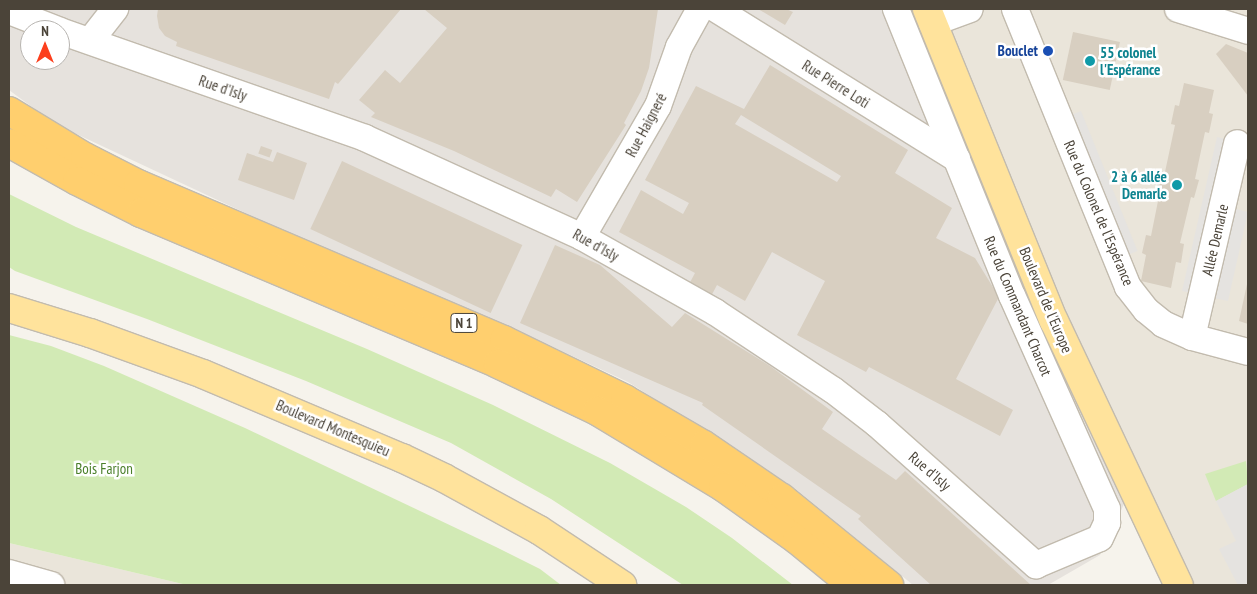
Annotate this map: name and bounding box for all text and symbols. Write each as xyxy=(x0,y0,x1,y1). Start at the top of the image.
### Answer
north arrow xyxy=(20,20,70,70)
text: N xyxy=(41,22,49,40)
place label: Bouclet xyxy=(998,42,1038,60)
place label: 55 colonel l'Espérance xyxy=(1100,43,1161,78)
marker: Bouclet xyxy=(1042,45,1054,57)
marker: 55 colonel l'Espérance xyxy=(1084,55,1096,67)
street label: Rue Pierre Loti xyxy=(799,56,873,112)
street label: Rue d'Isly xyxy=(196,71,250,105)
street label: Rue Haigneré xyxy=(622,90,670,160)
street label: Rue du Colonel de l'Espérance xyxy=(1060,138,1138,288)
place label: 2 à 6 allée Demarle xyxy=(1111,167,1167,202)
marker: 2 à 6 allée Demarle xyxy=(1171,179,1183,191)
street label: Allée Demarle xyxy=(1198,202,1232,278)
street label: Rue d'Isly xyxy=(570,225,622,265)
street label: Rue du Commandant Charcot xyxy=(980,233,1056,379)
street label: Boulevard de l'Europe xyxy=(1016,244,1076,356)
road number: N 1 xyxy=(450,312,478,334)
street label: Boulevard Montesquieu xyxy=(273,396,393,460)
street label: Rue d'Isly xyxy=(905,448,955,494)
park label: Bois Farjon xyxy=(75,460,133,478)

